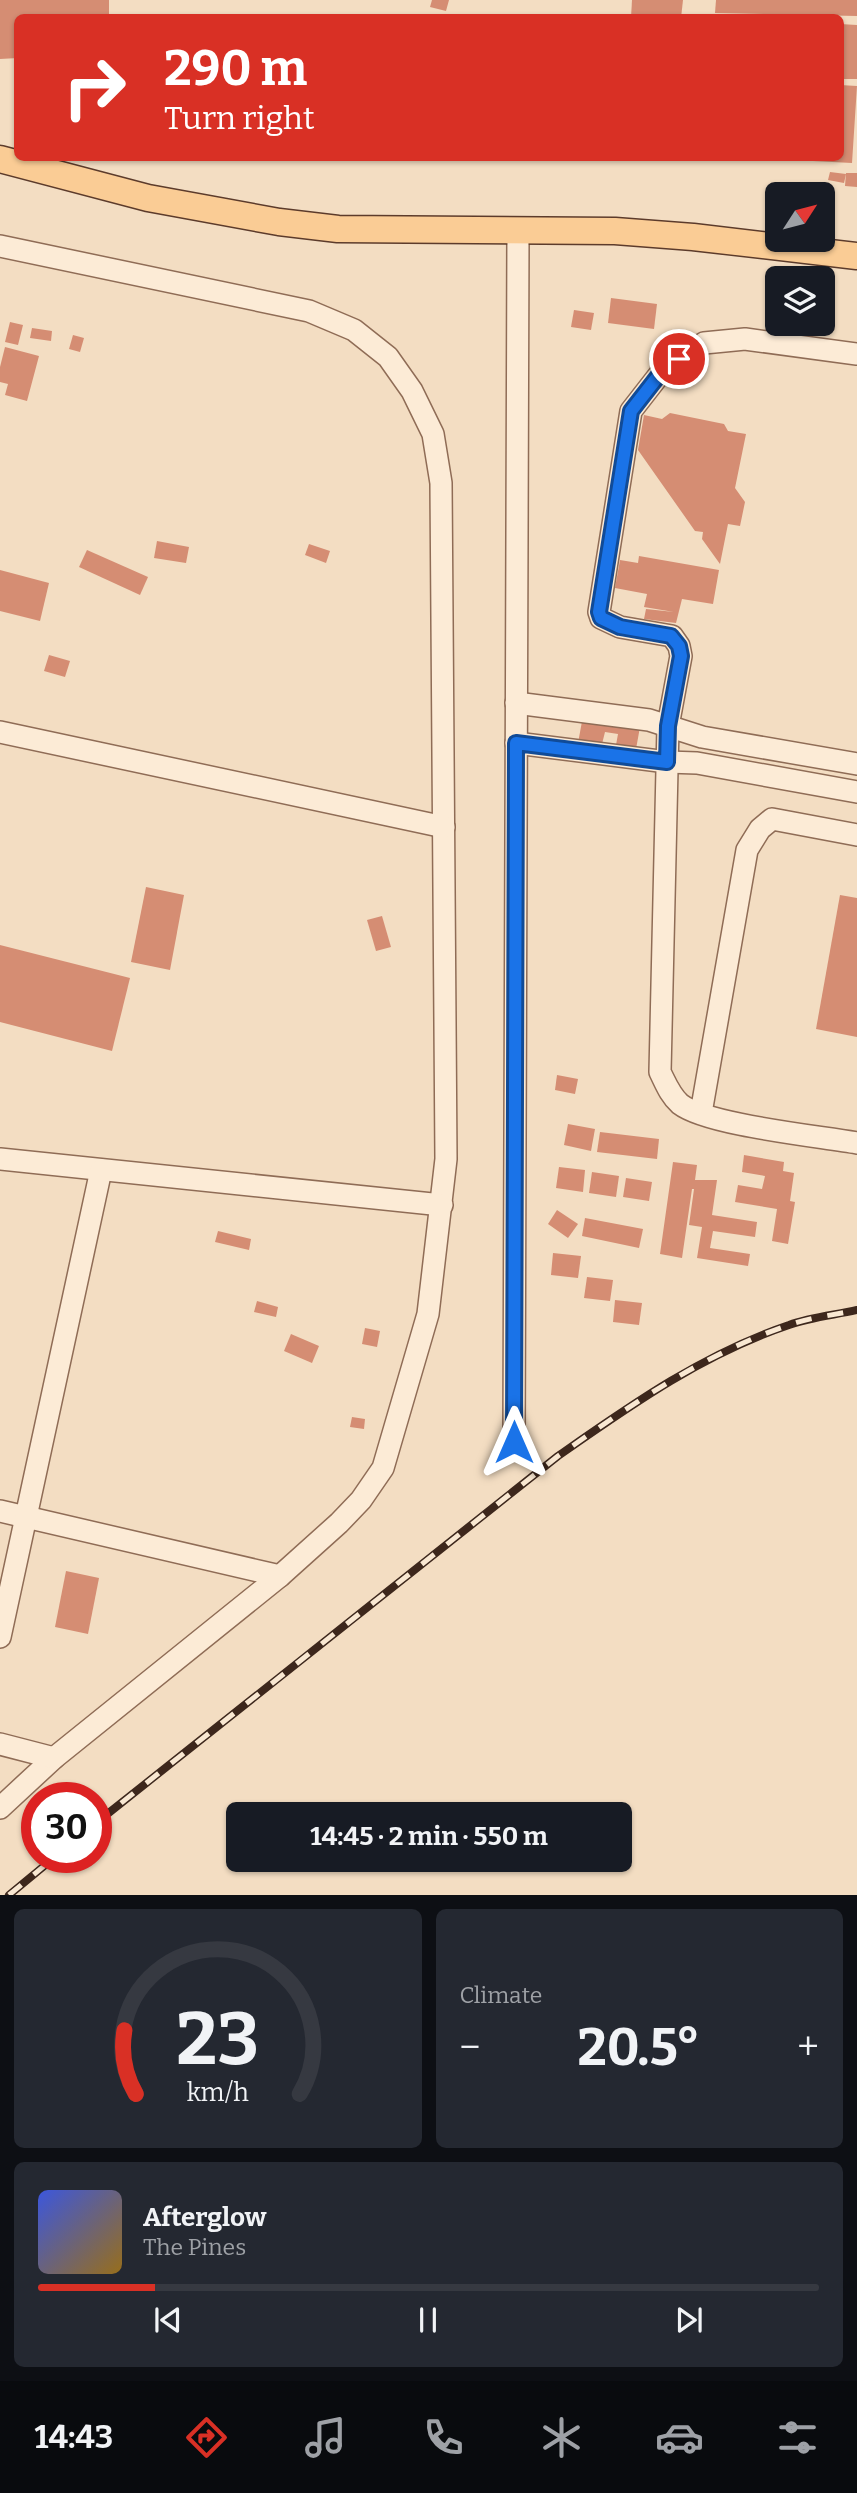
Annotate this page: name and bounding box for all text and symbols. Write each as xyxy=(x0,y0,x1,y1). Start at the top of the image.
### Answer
text: 290 m xyxy=(164,39,307,98)
icon: right xyxy=(49,42,140,133)
text: Turn right xyxy=(164,99,315,137)
north arrow xyxy=(765,182,835,252)
map controls xyxy=(765,182,835,336)
button: layers xyxy=(765,266,835,336)
pin xyxy=(649,329,709,389)
icon: arrive xyxy=(660,340,698,378)
position arrow xyxy=(477,1405,551,1479)
speed limit sign: 30 xyxy=(21,1782,112,1873)
text: 14:45 · 2 min · 550 m xyxy=(310,1821,548,1852)
text: Climate xyxy=(460,1981,542,2009)
text: 23 xyxy=(176,1997,259,2084)
text: 20.5° xyxy=(577,2016,700,2079)
text: − xyxy=(460,2024,480,2070)
text: + xyxy=(797,2024,819,2070)
text: km/h xyxy=(187,2078,249,2108)
text: Afterglow xyxy=(143,2202,266,2233)
text: The Pines xyxy=(143,2233,246,2261)
icon: previous xyxy=(149,2301,187,2339)
icon: pause xyxy=(409,2301,447,2339)
icon: next xyxy=(670,2301,708,2339)
icon: directions xyxy=(182,2413,231,2462)
icon: music xyxy=(301,2413,350,2462)
icon: phone xyxy=(419,2413,468,2462)
icon: climate xyxy=(537,2413,586,2462)
icon: car xyxy=(655,2413,704,2462)
icon: filters xyxy=(773,2413,822,2462)
text: 14:43 xyxy=(35,2418,113,2456)

